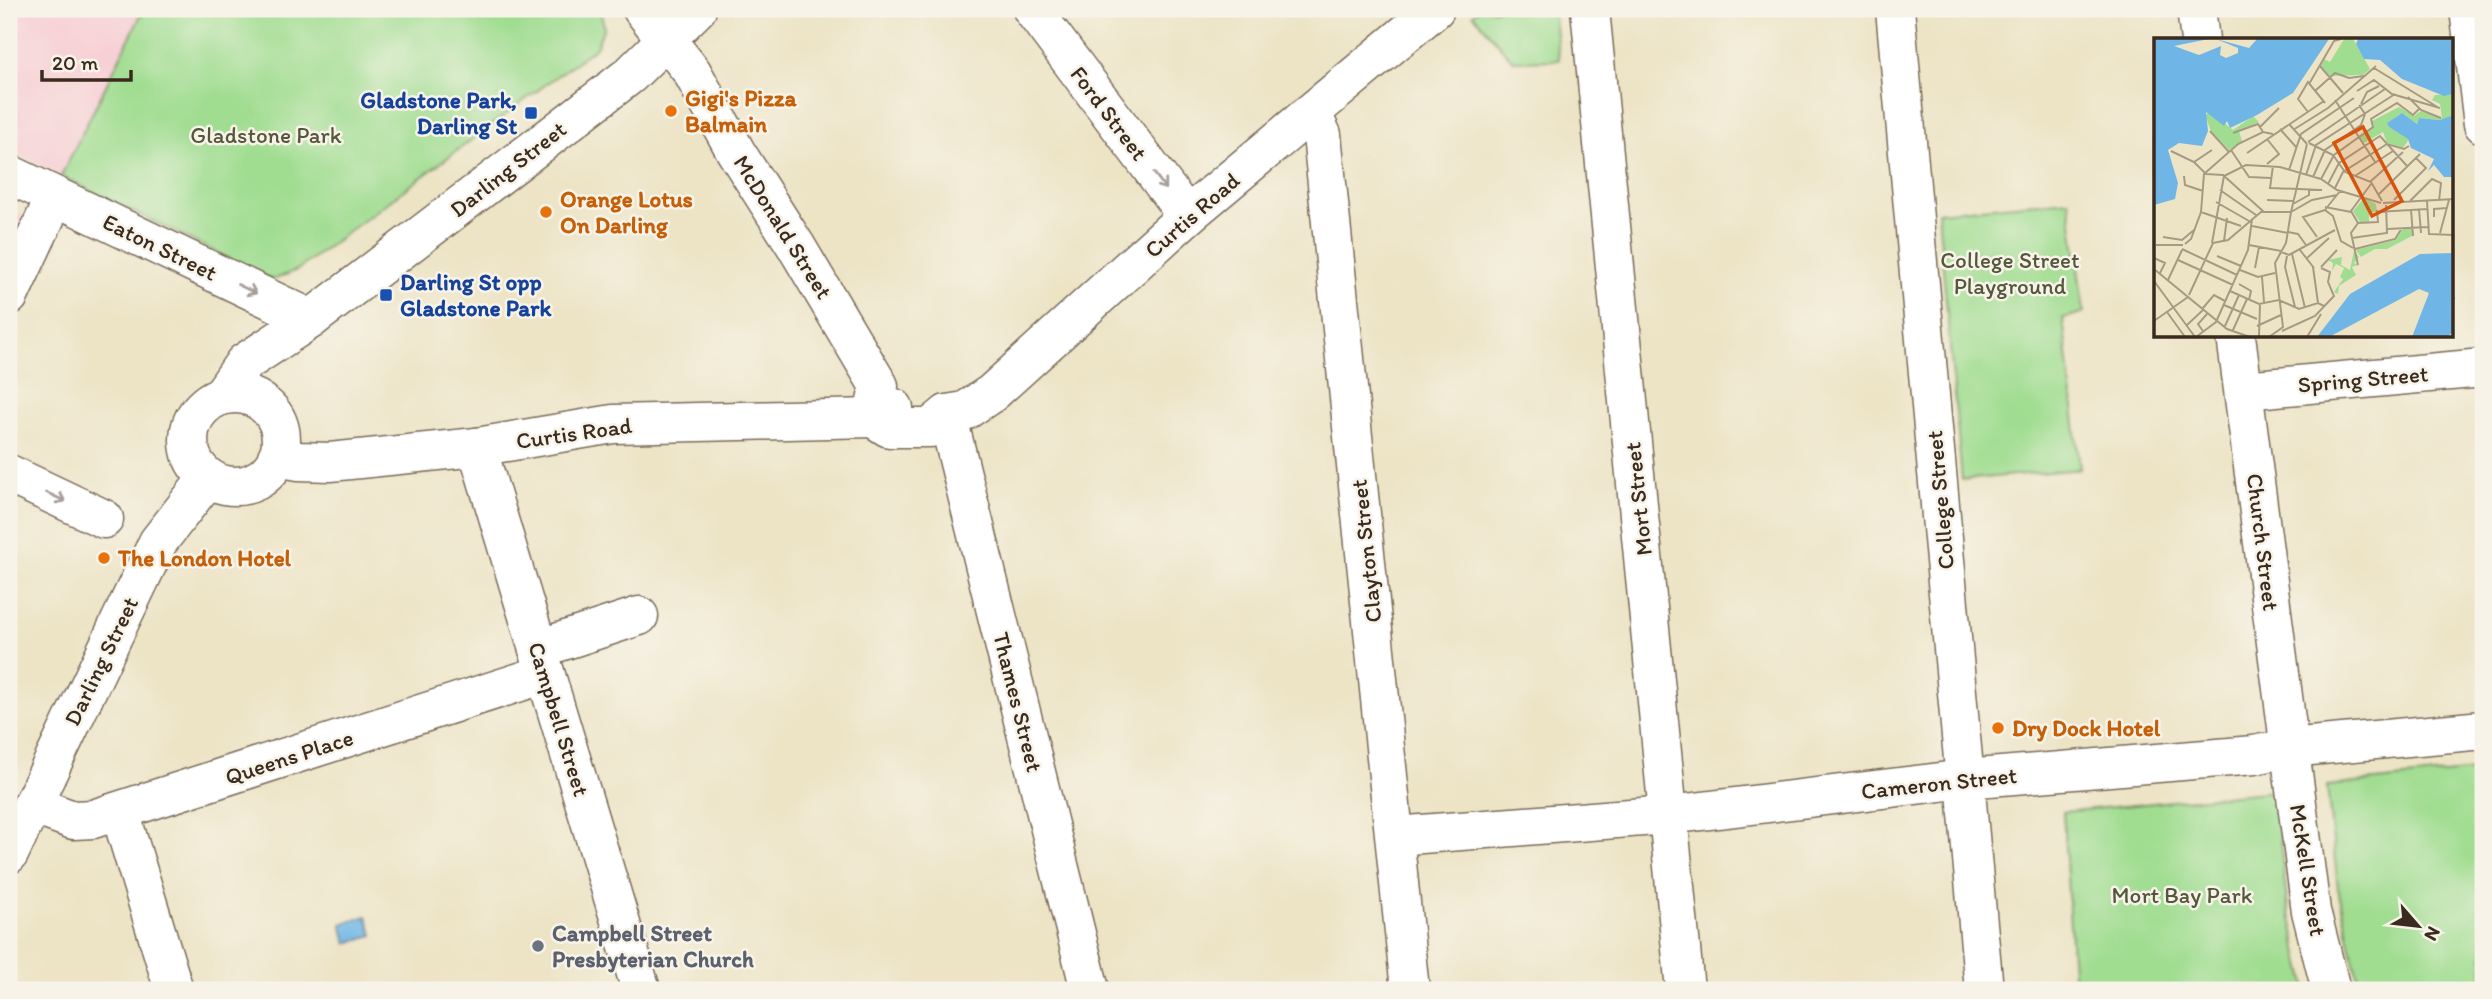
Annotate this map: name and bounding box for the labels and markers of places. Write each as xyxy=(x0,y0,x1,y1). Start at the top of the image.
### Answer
place label: Gigi's Pizza Balmain xyxy=(685,84,797,138)
place label: Gladstone Park, Darling St xyxy=(360,86,517,140)
marker: Gigi's Pizza Balmain xyxy=(663,103,679,119)
marker: Gladstone Park, Darling St xyxy=(523,105,539,121)
place label: Orange Lotus On Darling xyxy=(560,185,693,239)
marker: Orange Lotus On Darling xyxy=(538,204,554,220)
place label: Darling St opp Gladstone Park xyxy=(400,268,552,322)
marker: Darling St opp Gladstone Park xyxy=(378,287,394,303)
place label: The London Hotel xyxy=(117,544,292,572)
marker: The London Hotel xyxy=(96,550,112,566)
place label: Dry Dock Hotel xyxy=(2012,714,2161,742)
marker: Dry Dock Hotel xyxy=(1990,720,2006,736)
place label: Campbell Street Presbyterian Church xyxy=(552,919,754,973)
marker: Campbell Street Presbyterian Church xyxy=(530,938,546,954)

